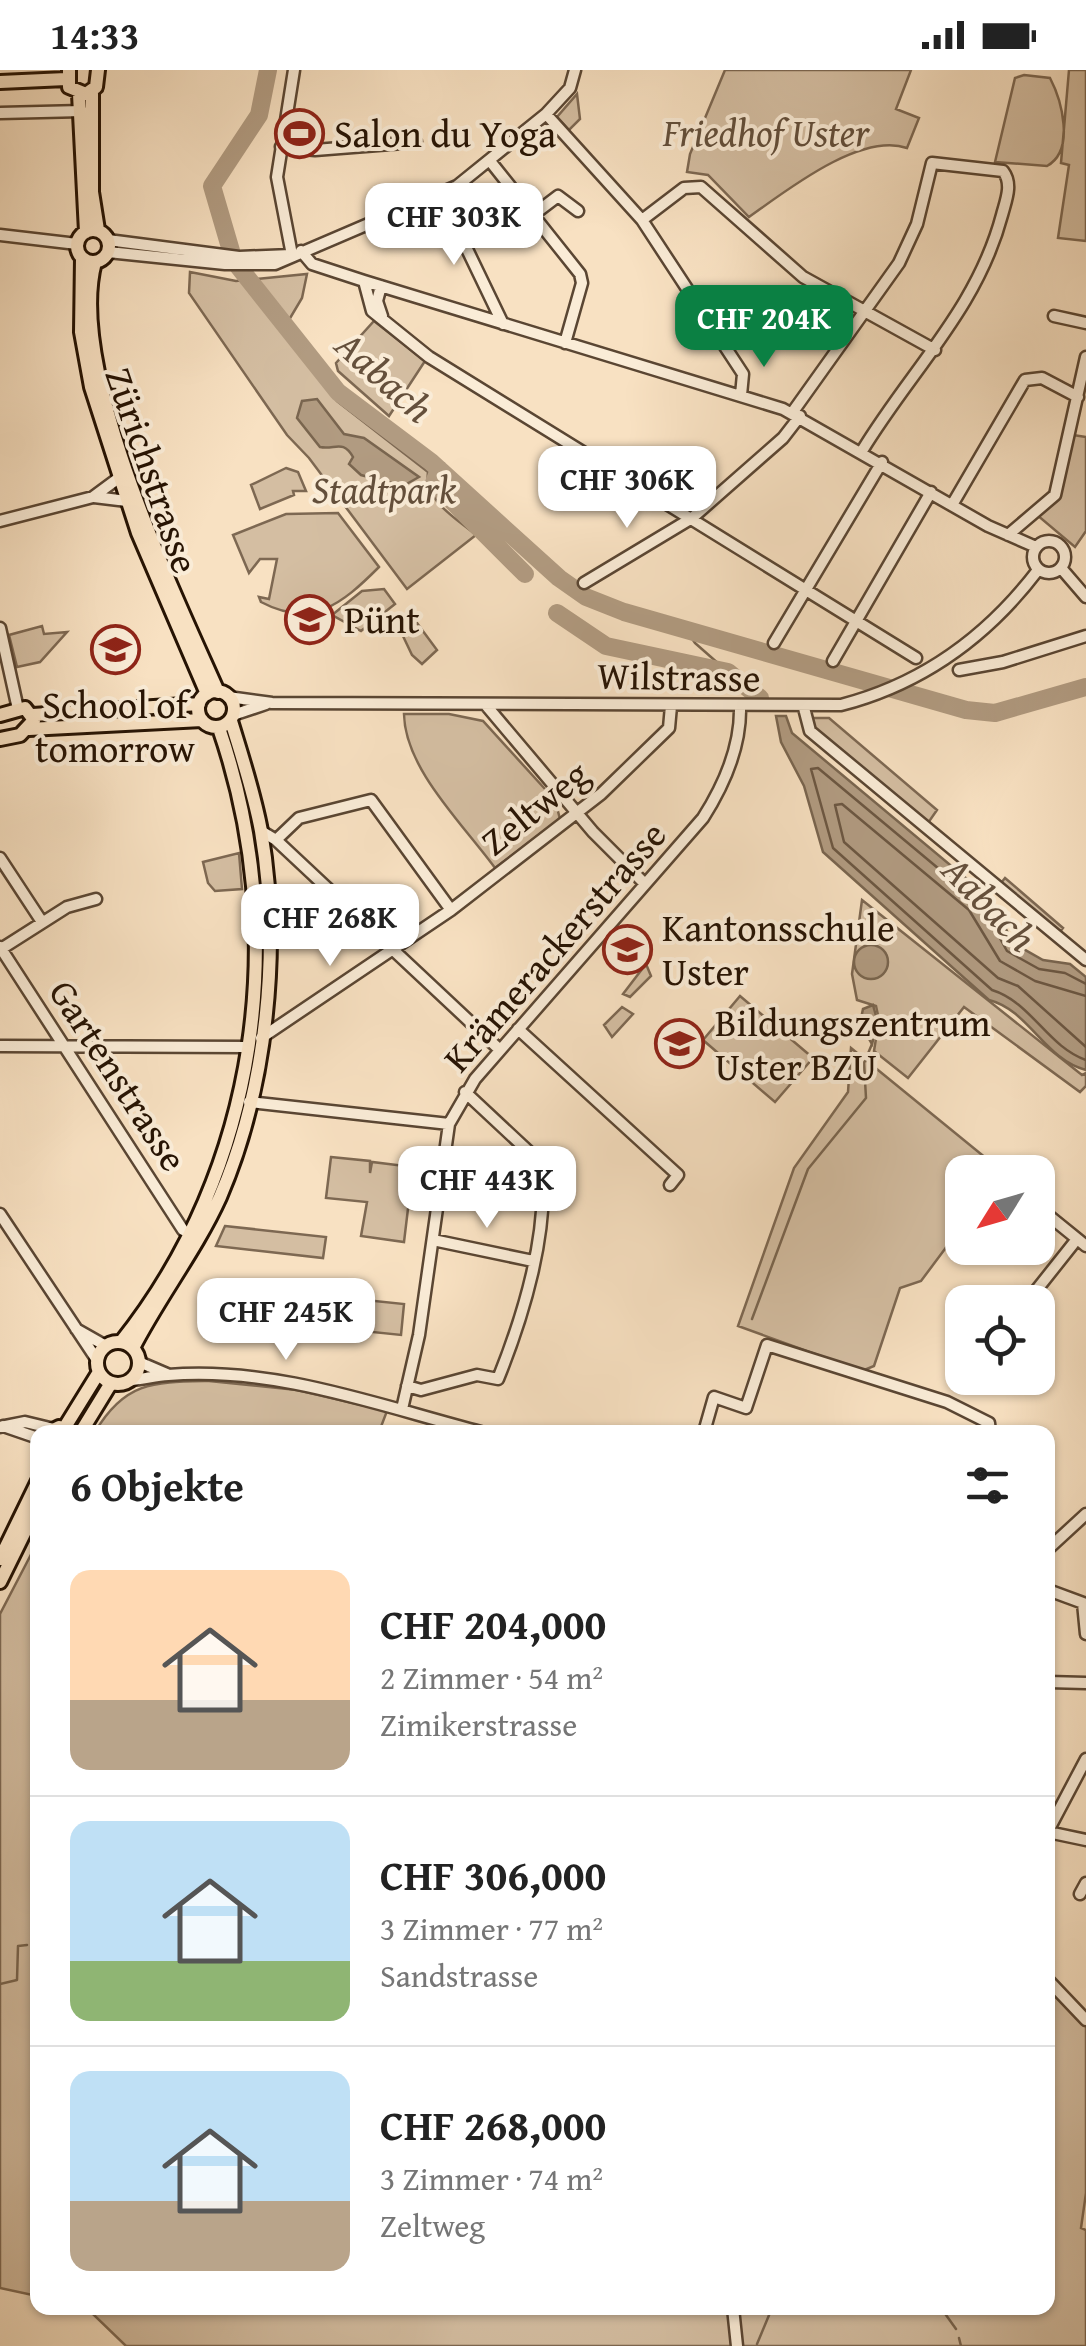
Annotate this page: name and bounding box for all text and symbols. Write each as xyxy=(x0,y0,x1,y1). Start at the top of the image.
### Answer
text: 14:33 xyxy=(50,7,140,63)
park label: Friedhof Uster xyxy=(662,104,871,160)
place label: Salon du Yoga xyxy=(334,105,556,161)
sports icon: Salon du Yoga xyxy=(273,107,325,159)
pin: CHF 303K xyxy=(351,183,557,268)
text: CHF 303K xyxy=(387,192,521,239)
pin: CHF 204K xyxy=(661,285,867,370)
text: CHF 204K xyxy=(697,294,831,341)
water label: Aabach xyxy=(322,315,447,436)
street label: Zürichstrasse xyxy=(92,360,214,580)
pin: CHF 306K xyxy=(524,446,730,531)
text: CHF 306K xyxy=(560,455,694,502)
park label: Stadtpark xyxy=(312,461,457,517)
place label: Pünt xyxy=(344,591,420,647)
school or university icon: Pünt xyxy=(283,593,335,645)
school or university icon: School of tomorrow xyxy=(89,624,141,676)
street label: Wilstrasse xyxy=(597,647,761,705)
place label: School of tomorrow xyxy=(35,676,195,776)
street label: Zeltweg xyxy=(468,746,600,868)
street label: Krämerackerstrasse xyxy=(429,808,679,1084)
water label: Aabach xyxy=(928,841,1051,965)
pin: CHF 268K xyxy=(227,884,433,969)
text: CHF 268K xyxy=(263,893,397,940)
place label: Kantonsschule Uster xyxy=(662,899,895,999)
school or university icon: Kantonsschule Uster xyxy=(601,923,653,975)
street label: Gartenstrasse xyxy=(36,968,202,1182)
place label: Bildungszentrum Uster BZU xyxy=(715,994,991,1094)
school or university icon: Bildungszentrum Uster BZU xyxy=(654,1018,706,1070)
pin: CHF 443K xyxy=(384,1146,590,1231)
text: CHF 443K xyxy=(420,1155,554,1202)
north arrow xyxy=(945,1155,1055,1265)
map controls xyxy=(945,1155,1055,1395)
pin: CHF 245K xyxy=(183,1278,389,1363)
button: locate xyxy=(945,1285,1055,1395)
text: CHF 245K xyxy=(219,1287,353,1334)
text: 6 Objekte xyxy=(70,1455,244,1516)
icon: filters xyxy=(960,1458,1015,1513)
text: CHF 204,000 xyxy=(380,1593,606,1654)
icon: home xyxy=(150,1610,270,1730)
text: 2 Zimmer · 54 m² xyxy=(380,1654,603,1701)
text: Zimikerstrasse xyxy=(380,1701,577,1748)
text: CHF 306,000 xyxy=(380,1844,606,1905)
icon: home xyxy=(150,1861,270,1981)
text: 3 Zimmer · 77 m² xyxy=(380,1905,603,1952)
text: Sandstrasse xyxy=(380,1952,538,1999)
text: CHF 268,000 xyxy=(380,2094,606,2155)
icon: home xyxy=(150,2111,270,2231)
text: 3 Zimmer · 74 m² xyxy=(380,2155,603,2202)
text: Zeltweg xyxy=(380,2202,485,2249)

